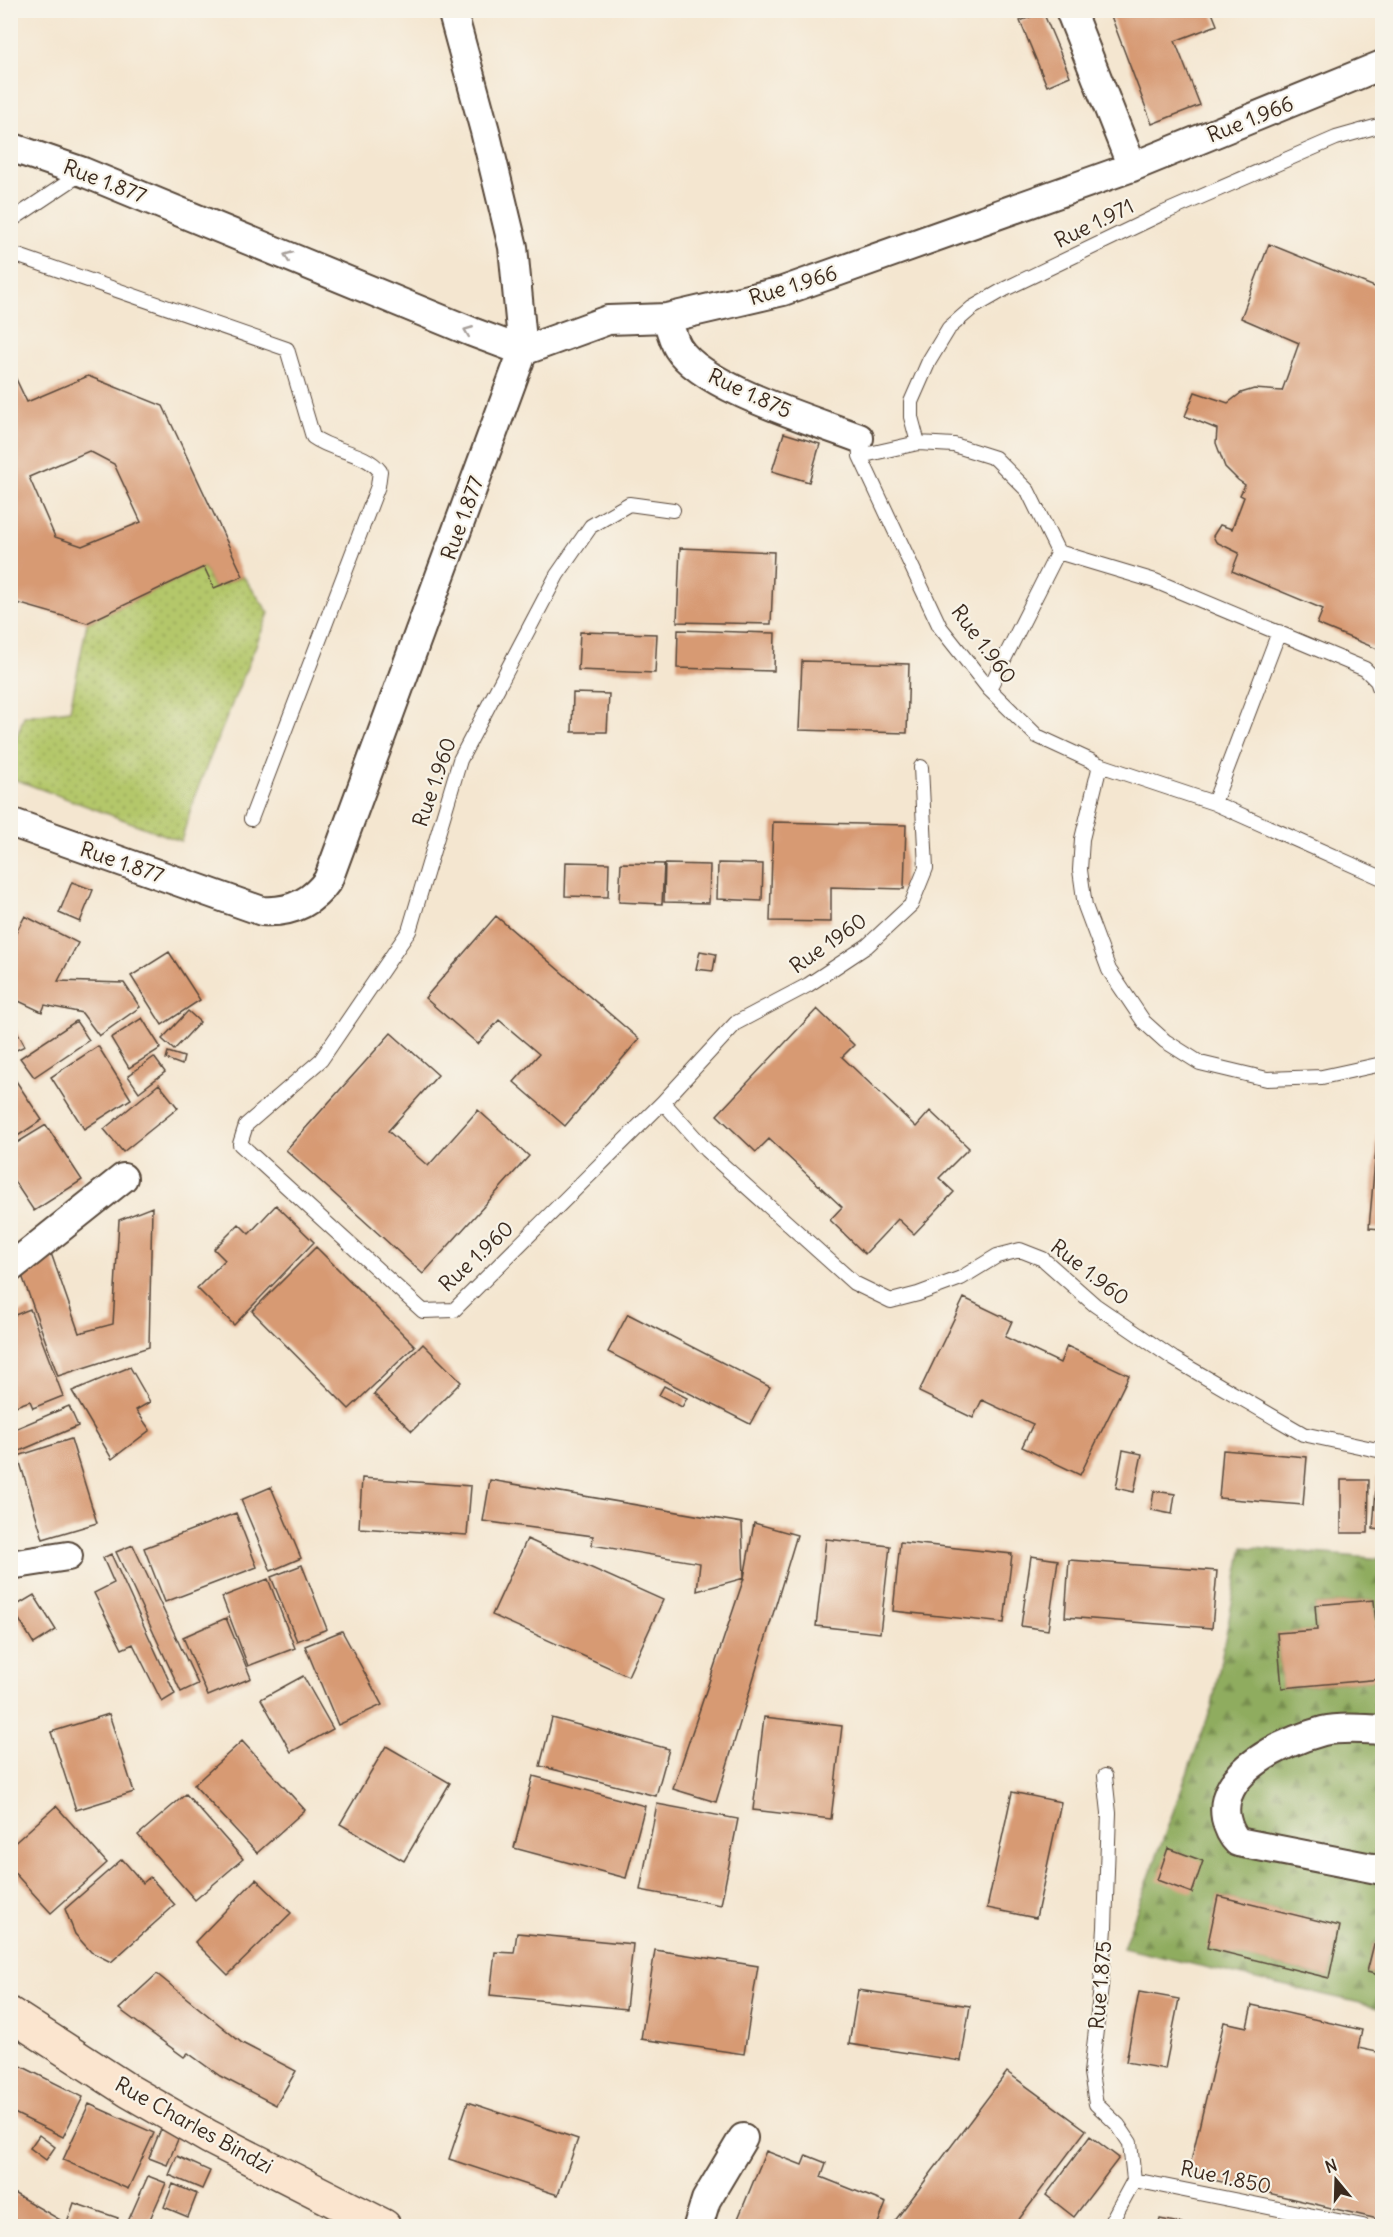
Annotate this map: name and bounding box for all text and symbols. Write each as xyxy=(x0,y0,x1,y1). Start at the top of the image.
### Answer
street label: Rue 1.966 xyxy=(1203,89,1297,149)
street label: Rue 1.877 xyxy=(60,153,150,209)
street label: Rue 1.971 xyxy=(1050,192,1138,254)
one-way arrow xyxy=(283,251,294,263)
street label: Rue 1.966 xyxy=(746,259,840,311)
one-way arrow xyxy=(464,325,474,338)
street label: Rue 1.875 xyxy=(704,362,796,424)
street label: Rue 1.877 xyxy=(434,472,490,564)
street label: Rue 1.960 xyxy=(945,599,1023,689)
street label: Rue 1.960 xyxy=(406,734,462,830)
street label: Rue 1.877 xyxy=(76,835,168,889)
street label: Rue 1960 xyxy=(784,907,872,979)
street label: Rue 1.960 xyxy=(433,1215,519,1297)
street label: Rue 1.960 xyxy=(1045,1233,1135,1311)
street label: Rue 1.875 xyxy=(1083,1940,1117,2030)
street label: Rue Charles Bindzi xyxy=(110,2070,278,2180)
north arrow xyxy=(1306,2150,1366,2210)
street label: Rue 1.850 xyxy=(1178,2154,1274,2200)
text: N xyxy=(1323,2155,1340,2177)

